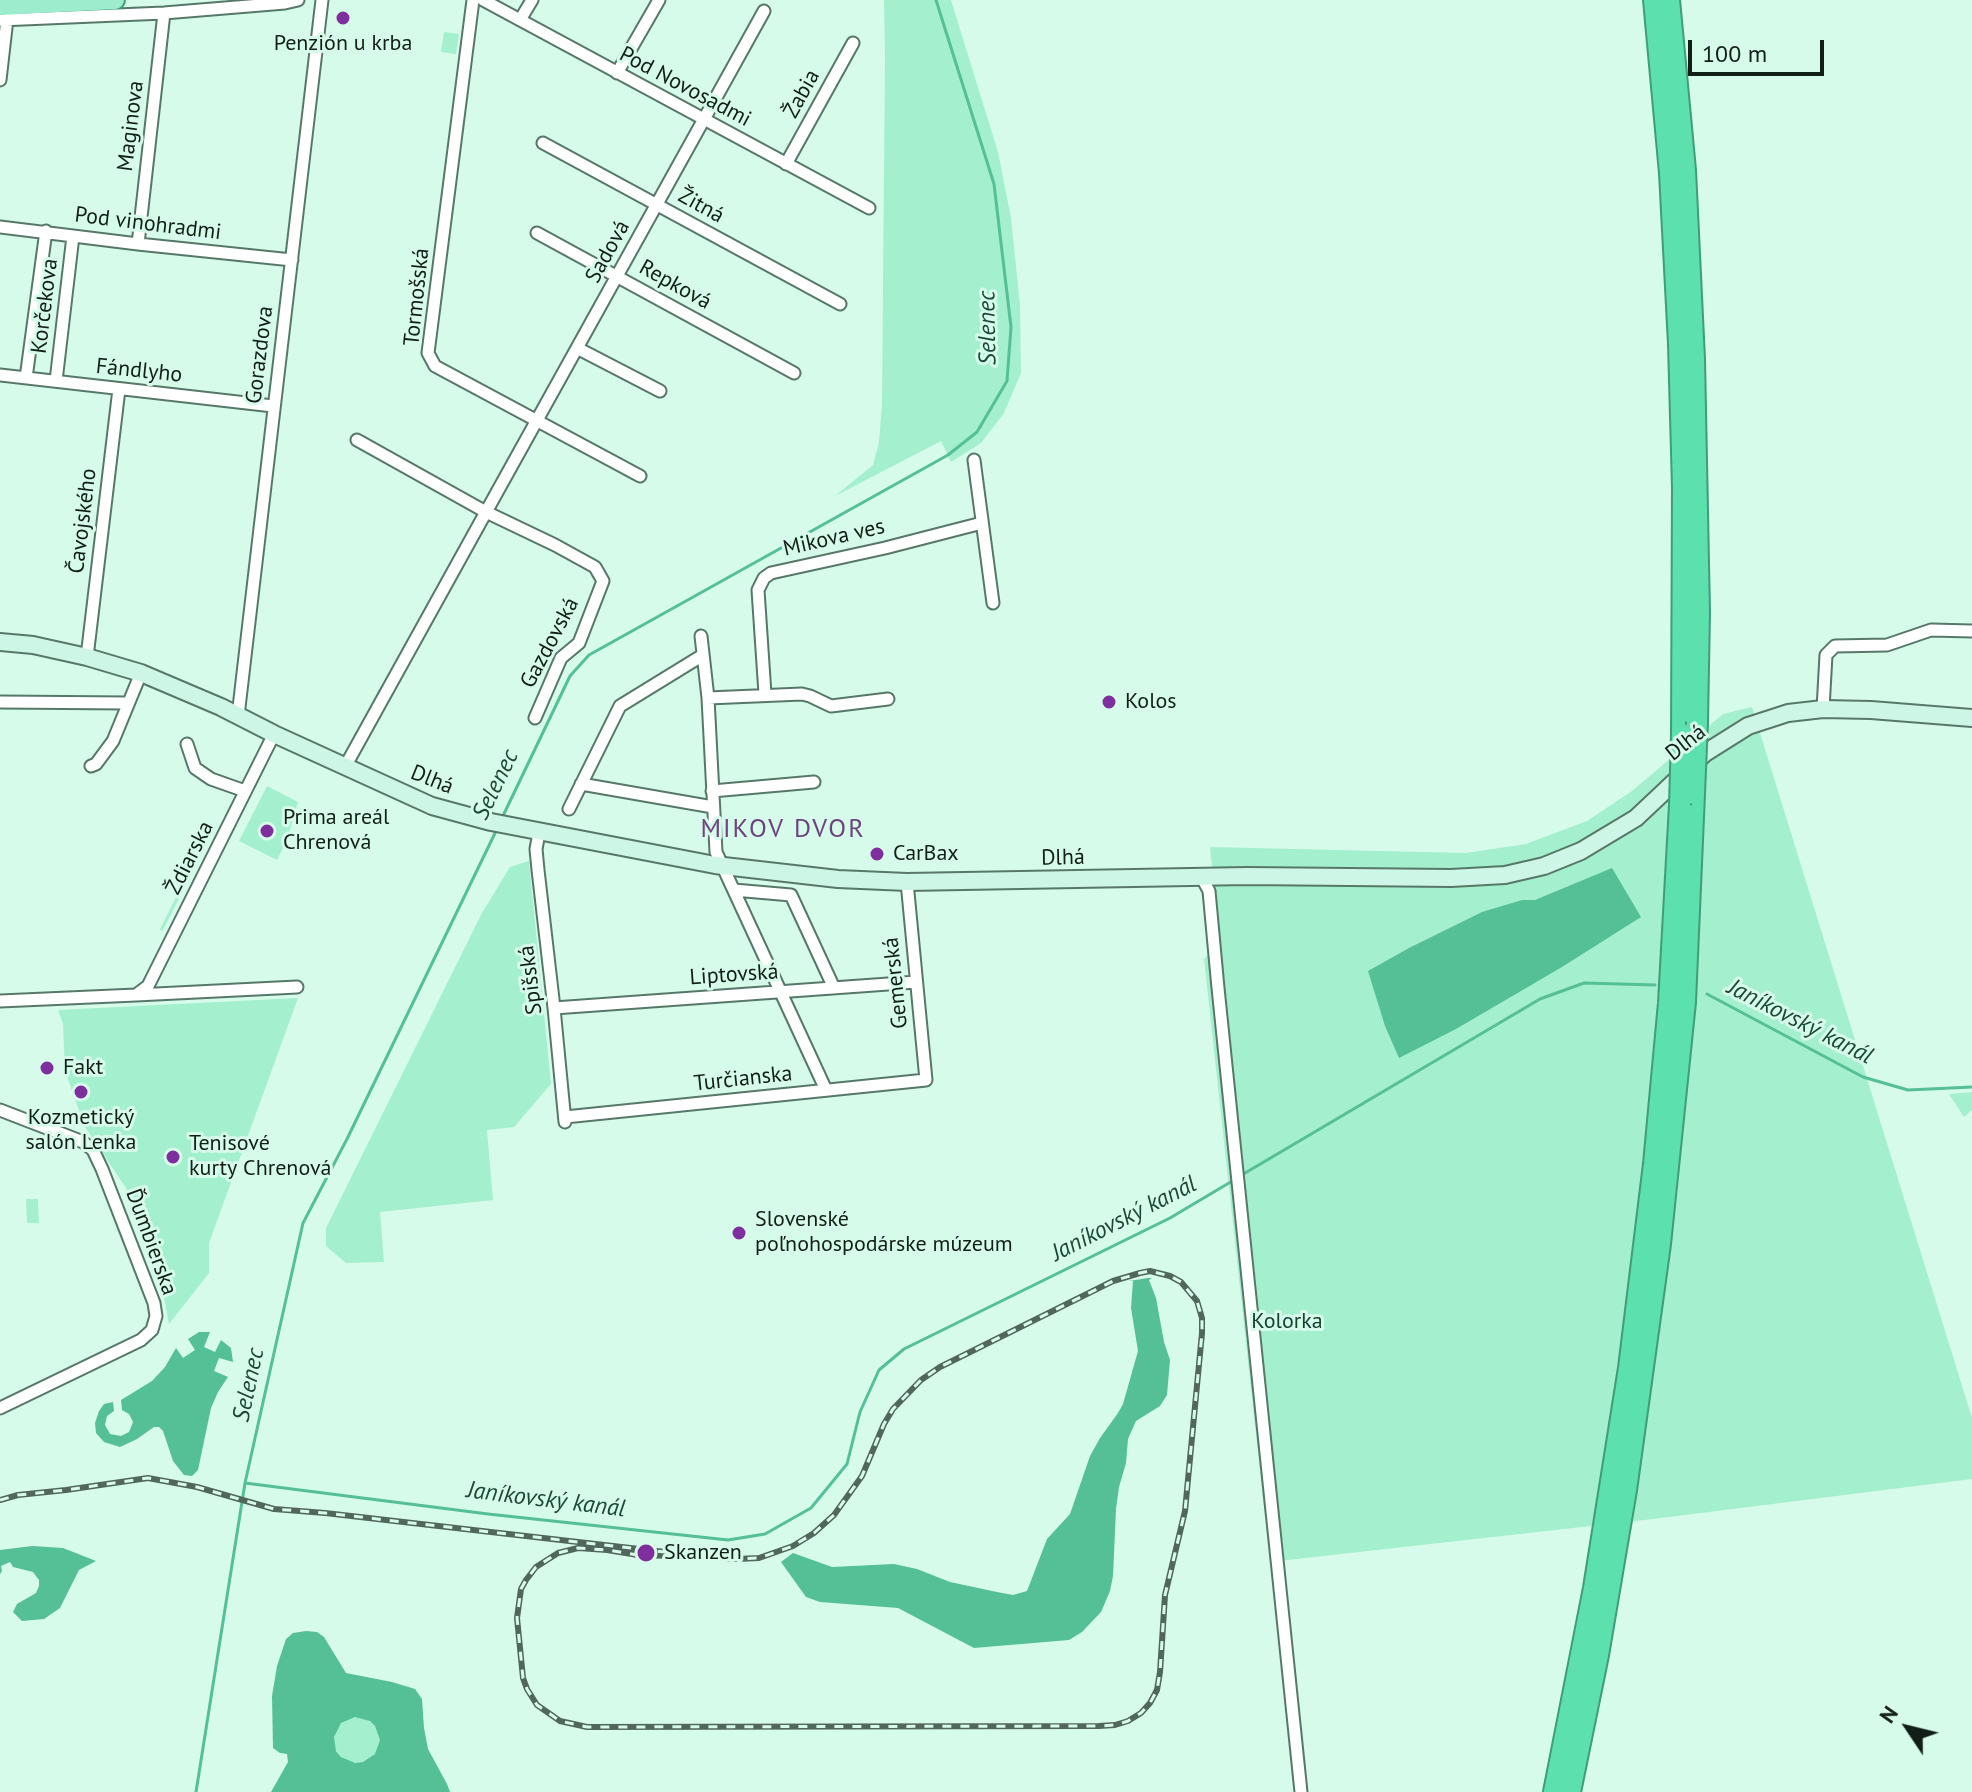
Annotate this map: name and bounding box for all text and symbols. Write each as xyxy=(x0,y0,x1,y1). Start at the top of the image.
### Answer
marker: Penzión u krba xyxy=(334,9,352,27)
scale bar xyxy=(1692,24,1828,74)
place label: Penzión u krba xyxy=(274,31,412,57)
text: 100 m xyxy=(1702,38,1767,69)
street label: Pod Novosadmi xyxy=(615,41,755,133)
street label: Žabia xyxy=(778,65,826,123)
street label: Maginova xyxy=(112,79,150,173)
street label: Žitná xyxy=(673,183,729,229)
street label: Pod vinohradmi xyxy=(73,202,223,246)
street label: Sadová xyxy=(580,216,636,288)
street label: Tormošská xyxy=(399,247,435,347)
street label: Repková xyxy=(634,254,716,316)
street label: Korčekova xyxy=(26,257,64,355)
water label: Selenec xyxy=(973,290,1003,366)
street label: Gorazdova xyxy=(241,305,279,405)
street label: Fándlyho xyxy=(95,353,183,389)
street label: Čavojského xyxy=(63,467,103,575)
street label: Mikova ves xyxy=(781,514,887,562)
street label: Gazdovská xyxy=(515,593,585,693)
place label: Kolos xyxy=(1125,689,1177,715)
marker: Kolos xyxy=(1100,693,1118,711)
street label: Dlhá xyxy=(1661,719,1711,767)
water label: Selenec xyxy=(467,745,525,825)
street label: Dlhá xyxy=(407,760,457,800)
place label: Prima areál Chrenová xyxy=(283,805,389,856)
district label: MIKOV DVOR xyxy=(700,814,866,846)
street label: Ždiarska xyxy=(160,817,220,899)
marker: Prima areál Chrenová xyxy=(258,822,276,840)
place label: CarBax xyxy=(893,841,959,867)
street label: Dlhá xyxy=(1041,844,1085,872)
marker: CarBax xyxy=(868,845,886,863)
street label: Gemerská xyxy=(878,936,914,1030)
street label: Spišská xyxy=(514,944,548,1016)
street label: Liptovská xyxy=(689,959,779,991)
water label: Janíkovský kanál xyxy=(1722,973,1878,1071)
place label: Fakt xyxy=(63,1055,103,1081)
marker: Fakt xyxy=(38,1059,56,1077)
street label: Turčianska xyxy=(693,1061,793,1097)
marker: Kozmetický salón Lenka xyxy=(72,1083,90,1101)
place label: Kozmetický salón Lenka xyxy=(25,1105,137,1156)
place label: Tenisové kurty Chrenová xyxy=(189,1131,331,1182)
marker: Tenisové kurty Chrenová xyxy=(164,1148,182,1166)
water label: Janíkovský kanál xyxy=(1046,1170,1202,1268)
street label: Ďumbierska xyxy=(120,1185,182,1299)
place label: Slovenské poľnohospodárske múzeum xyxy=(755,1207,1013,1258)
marker: Slovenské poľnohospodárske múzeum xyxy=(730,1224,748,1242)
park label: Kolorka xyxy=(1251,1309,1323,1335)
water label: Selenec xyxy=(227,1346,271,1424)
water label: Janíkovský kanál xyxy=(465,1476,627,1524)
place label: Skanzen xyxy=(664,1540,742,1566)
marker: Skanzen xyxy=(635,1542,657,1564)
north arrow xyxy=(1868,1688,1948,1768)
text: N xyxy=(1873,1700,1904,1728)

